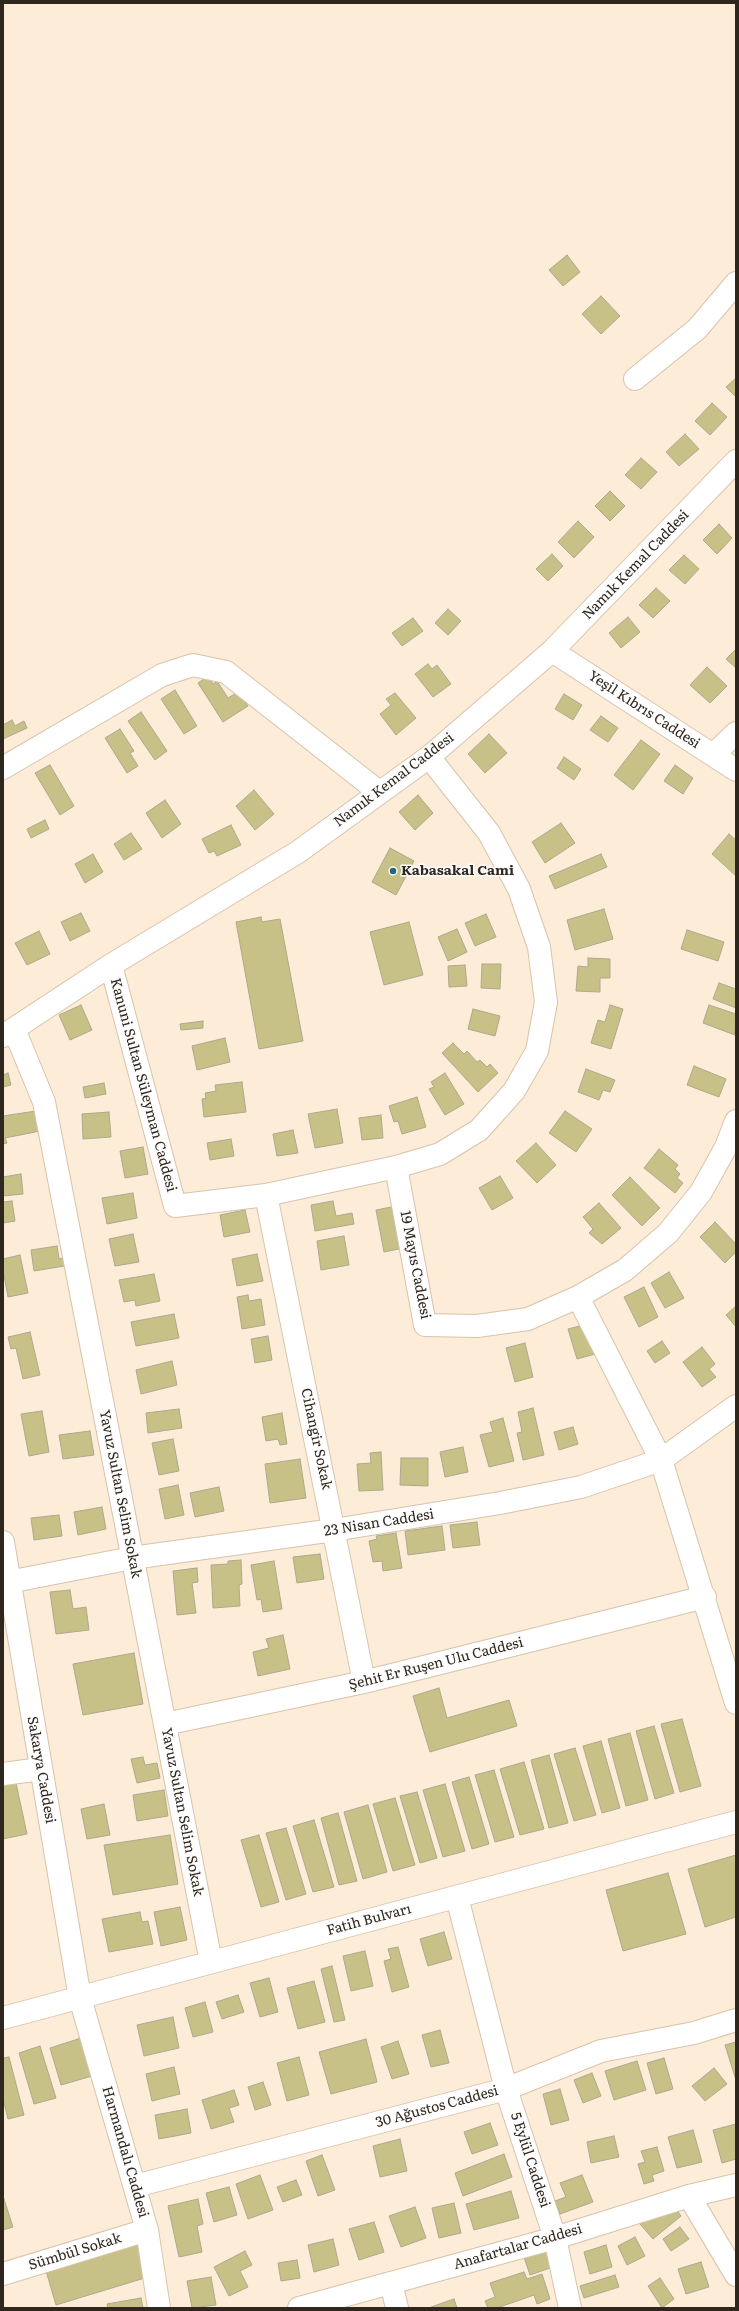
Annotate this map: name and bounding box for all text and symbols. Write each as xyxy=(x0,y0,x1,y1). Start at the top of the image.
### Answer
street label: Namık Kemal Caddesi xyxy=(579,507,693,623)
street label: Yeşil Kıbrıs Caddesi xyxy=(585,668,703,752)
street label: Namık Kemal Caddesi xyxy=(331,729,457,831)
place label: Kabasakal Cami xyxy=(401,863,514,879)
marker: Kabasakal Cami xyxy=(388,866,398,876)
street label: Kanuni Sultan Süleyman Caddesi xyxy=(106,976,180,1194)
street label: 19 Mayıs Caddesi xyxy=(396,1209,434,1321)
street label: Cihangir Sokak xyxy=(297,1387,335,1491)
street label: Yavuz Sultan Selim Sokak xyxy=(95,1408,145,1580)
street label: 23 Nisan Caddesi xyxy=(323,1506,435,1540)
street label: Şehit Er Ruşen Ulu Caddesi xyxy=(347,1634,525,1694)
street label: Sakarya Caddesi xyxy=(23,1715,59,1825)
street label: Yavuz Sultan Selim Sokak xyxy=(157,1726,207,1898)
street label: Fatih Bulvarı xyxy=(325,1901,413,1939)
street label: 30 Ağustos Caddesi xyxy=(374,2083,500,2131)
street label: Harmandalı Caddesi xyxy=(98,2084,152,2220)
street label: 5 Eylül Caddesi xyxy=(507,2110,553,2210)
street label: Anafartalar Caddesi xyxy=(452,2221,584,2273)
street label: Sümbül Sokak xyxy=(27,2230,123,2274)

